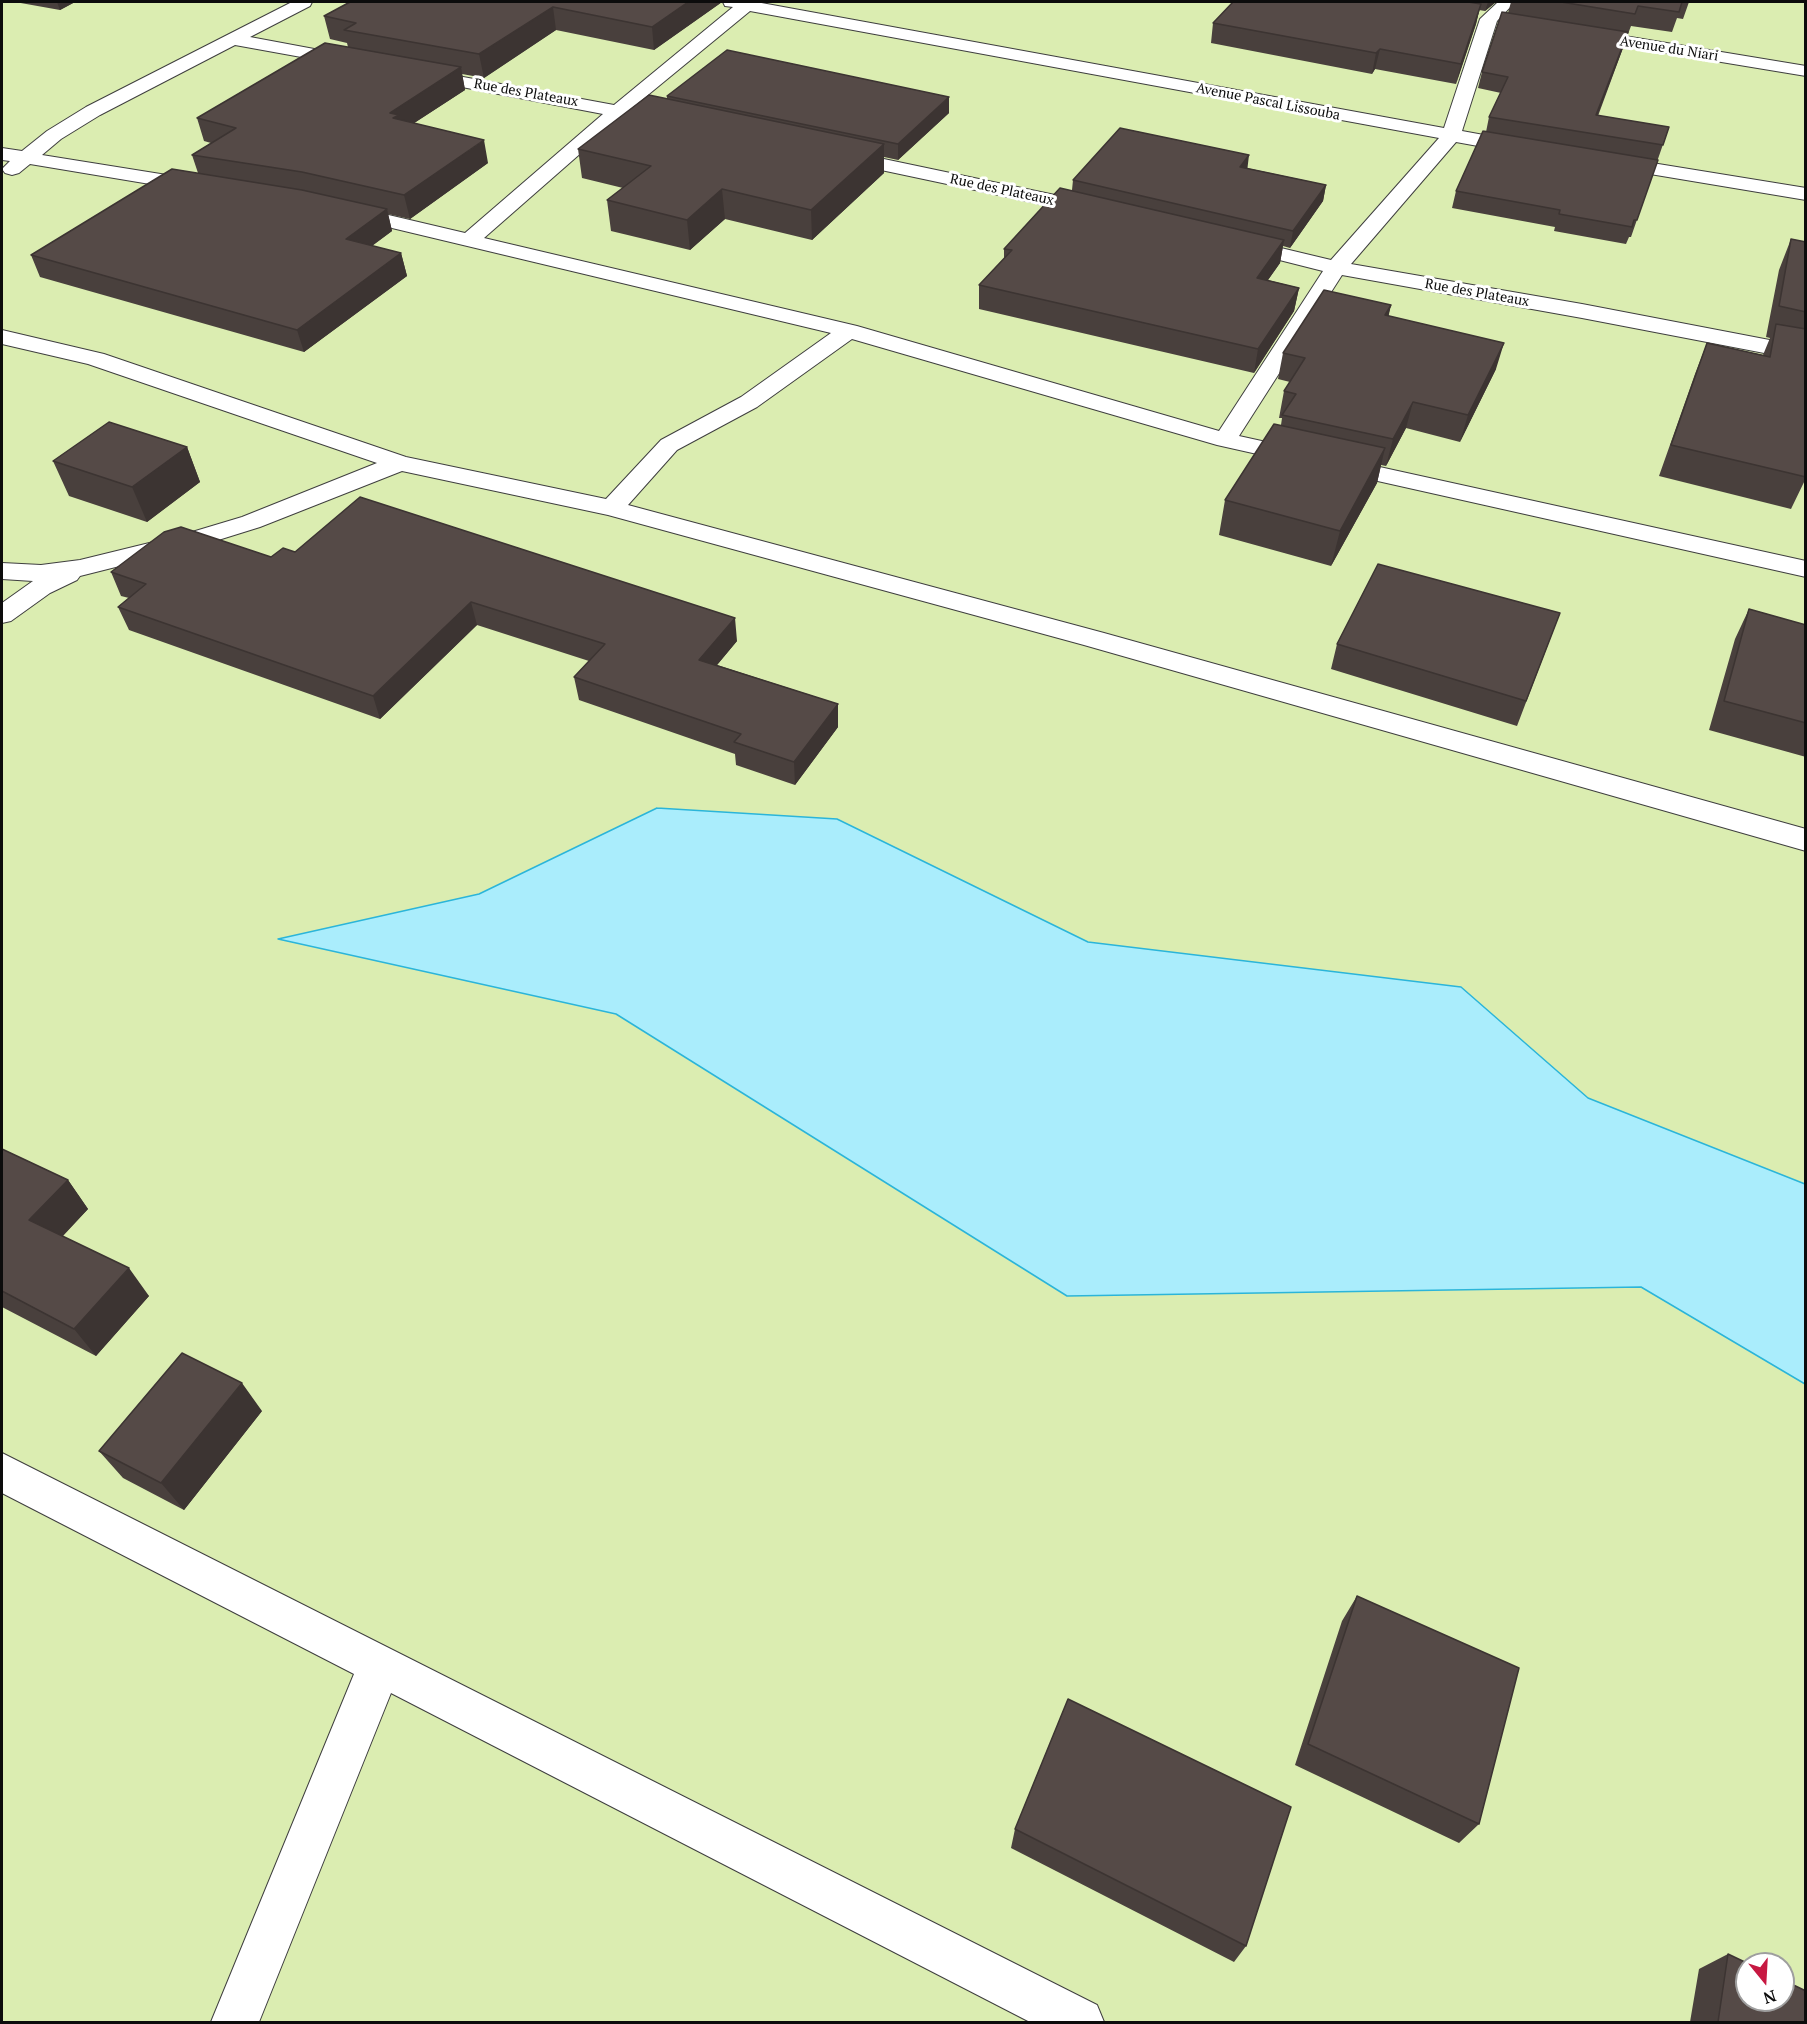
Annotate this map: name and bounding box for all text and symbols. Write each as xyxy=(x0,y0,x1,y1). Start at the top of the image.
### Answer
street label: Avenue du Niari xyxy=(1619,33,1719,65)
street label: Rue des Plateaux xyxy=(472,76,580,110)
street label: Avenue Pascal Lissouba xyxy=(1195,80,1341,124)
street label: Rue des Plateaux xyxy=(948,171,1056,209)
street label: Rue des Plateaux xyxy=(1423,276,1531,310)
north arrow xyxy=(1735,1952,1795,2012)
text: N xyxy=(1761,1985,1779,2010)

